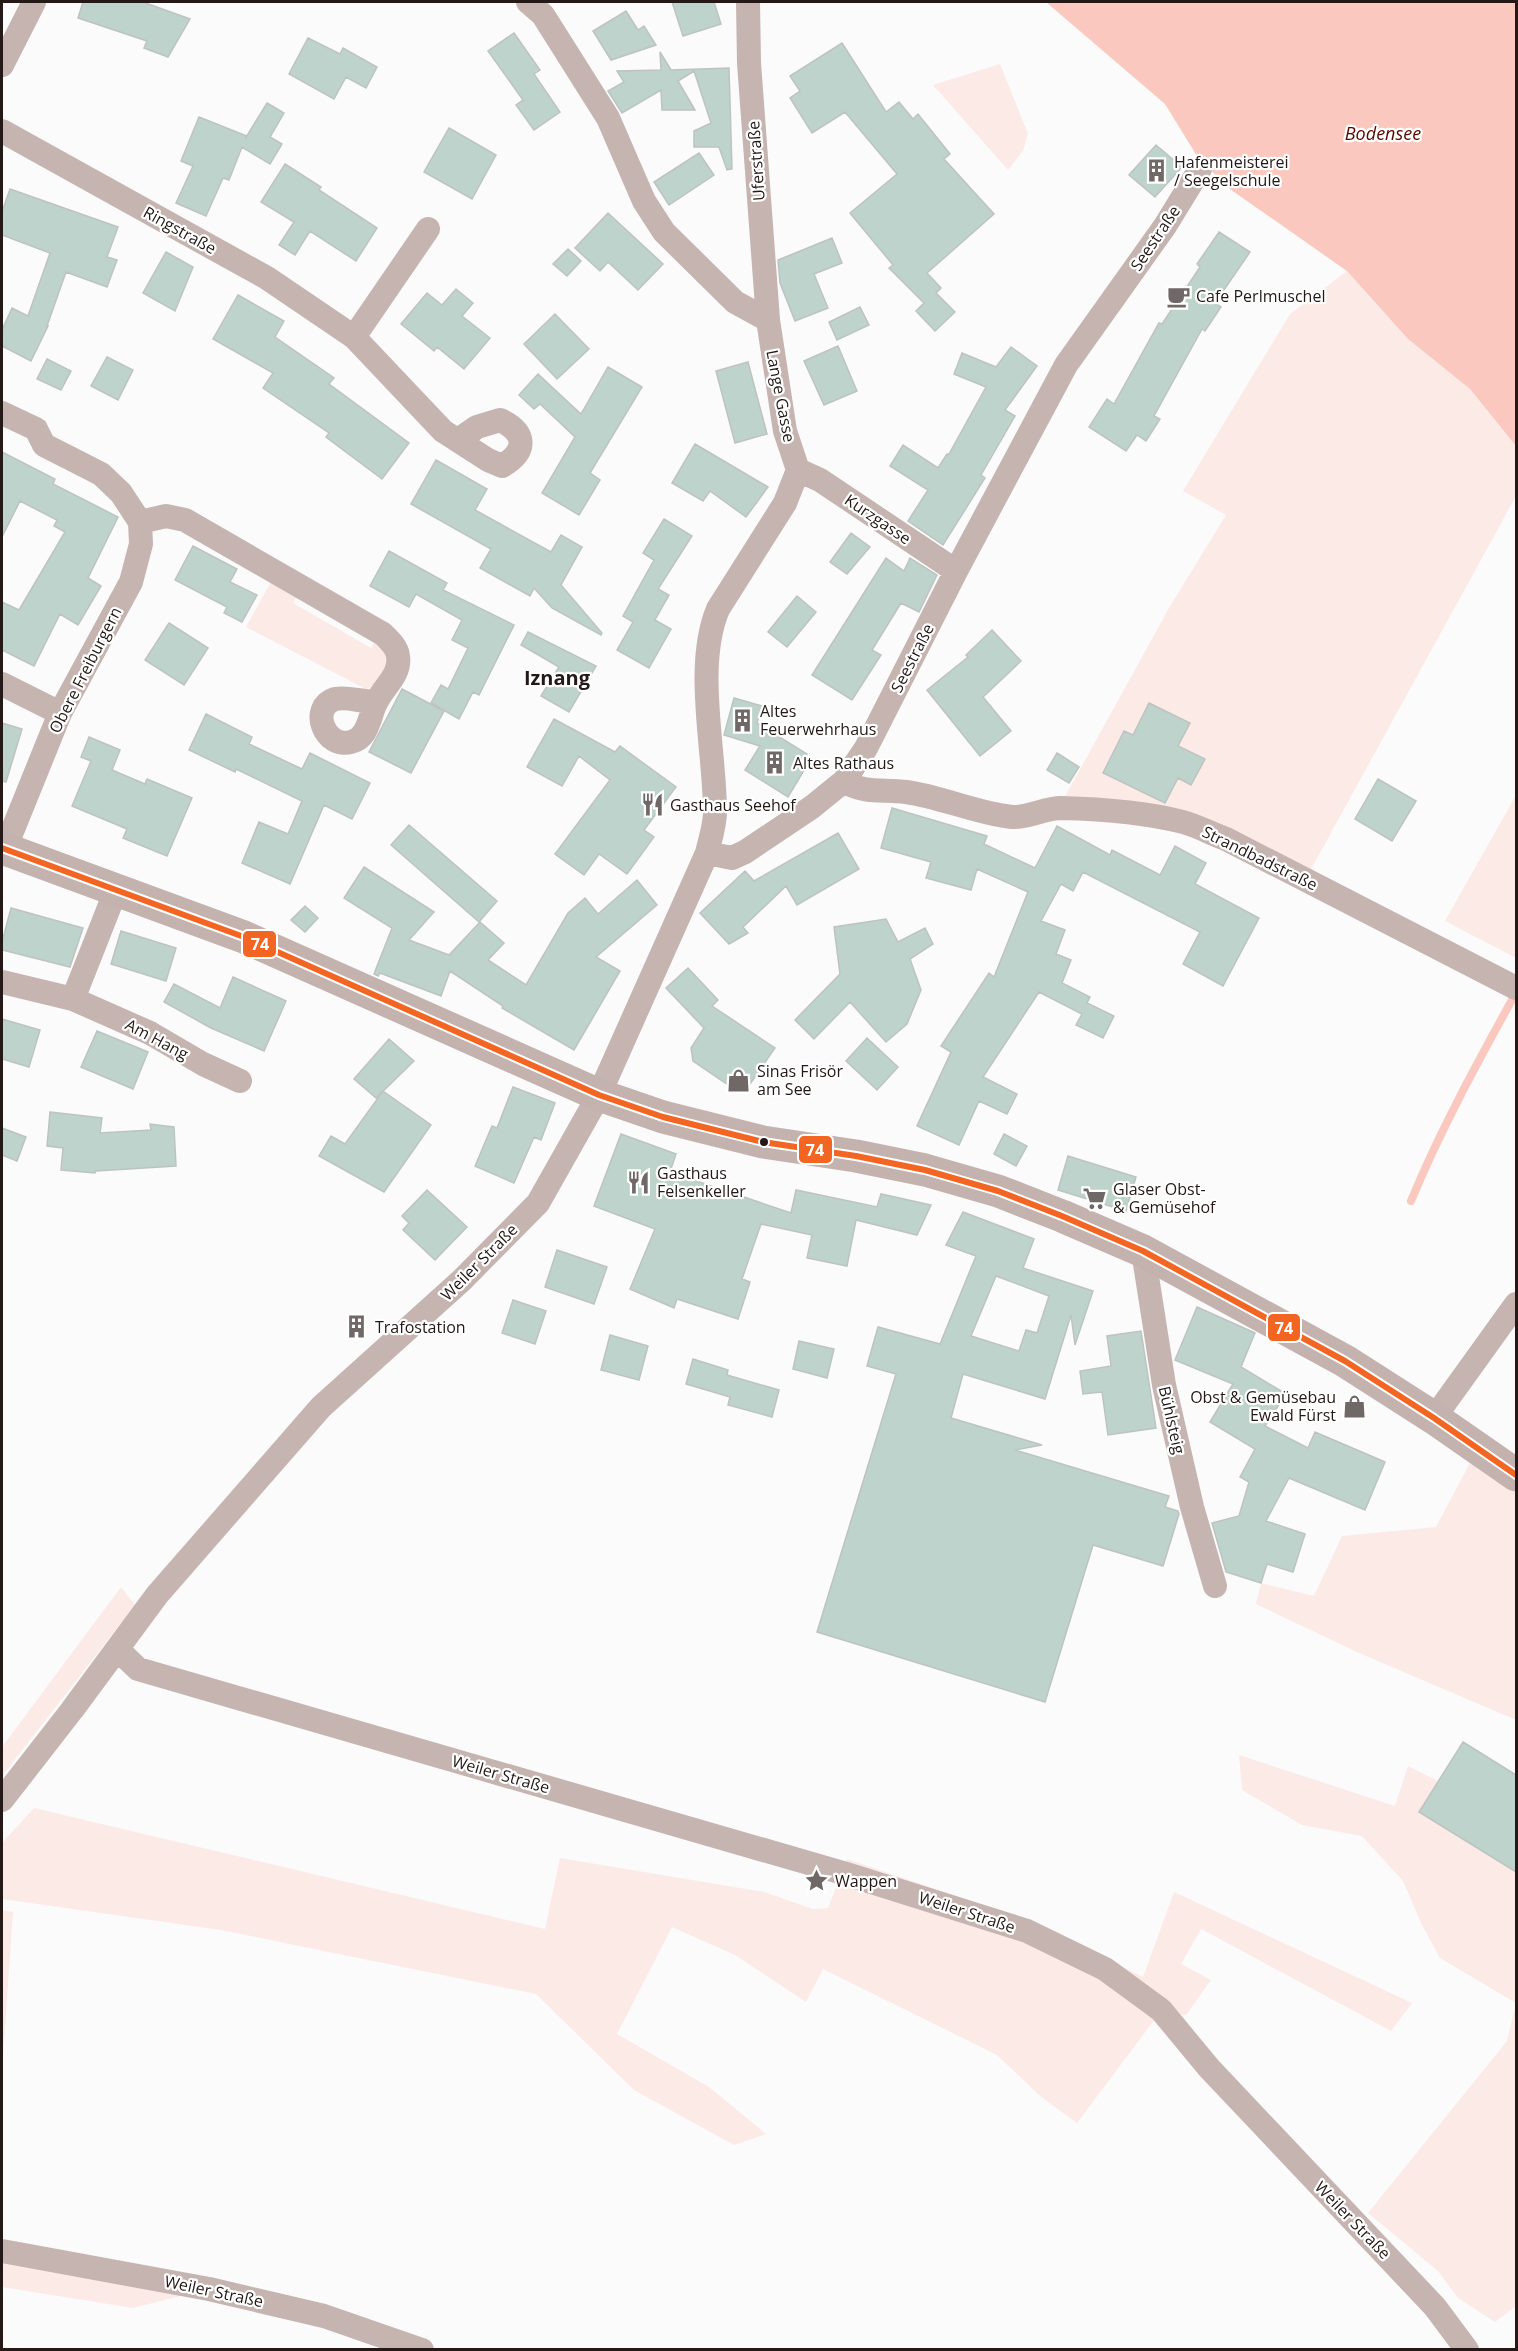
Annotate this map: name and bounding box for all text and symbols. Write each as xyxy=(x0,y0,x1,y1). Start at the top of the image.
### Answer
street label: Uferstraße xyxy=(742,120,770,202)
water label: Bodensee xyxy=(1345,121,1421,145)
place label: Hafenmeisterei / Seegelschule xyxy=(1174,151,1289,191)
building icon: Hafenmeisterei / Seegelschule xyxy=(1143,158,1169,184)
street label: Ringstraße xyxy=(140,201,220,259)
street label: Seestraße xyxy=(1125,201,1185,275)
cafe icon: Cafe Perlmuschel xyxy=(1165,283,1191,309)
place label: Cafe Perlmuschel xyxy=(1196,285,1325,307)
street label: Lange Gasse xyxy=(761,348,801,444)
street label: Kurzgasse xyxy=(841,489,915,549)
street label: Obere Freiburgern xyxy=(44,603,126,737)
street label: Seestraße xyxy=(885,620,939,696)
district label: Iznang xyxy=(524,664,591,691)
place label: Altes Feuerwehrhaus xyxy=(760,700,876,740)
building icon: Altes Feuerwehrhaus xyxy=(729,707,755,733)
building icon: Altes Rathaus xyxy=(762,750,788,776)
place label: Altes Rathaus xyxy=(793,752,894,774)
restaurant icon: Gasthaus Seehof xyxy=(639,792,665,818)
place label: Gasthaus Seehof xyxy=(670,794,797,816)
street label: Strandbadstraße xyxy=(1199,821,1321,895)
line badge: 74 xyxy=(242,930,277,958)
text: 74 xyxy=(251,933,269,955)
street label: Am Hang xyxy=(122,1013,193,1065)
place label: Sinas Frisör am See xyxy=(757,1060,843,1100)
shop icon: Sinas Frisör am See xyxy=(726,1067,752,1093)
line badge: 74 xyxy=(798,1135,833,1164)
unlabelled marker xyxy=(758,1136,770,1148)
text: 74 xyxy=(806,1139,824,1161)
place label: Gasthaus Felsenkeller xyxy=(657,1162,746,1202)
restaurant icon: Gasthaus Felsenkeller xyxy=(626,1169,652,1195)
place label: Glaser Obst- & Gemüsehof xyxy=(1113,1178,1217,1218)
supermarket icon: Glaser Obst- & Gemüsehof xyxy=(1082,1185,1108,1211)
street label: Weiler Straße xyxy=(436,1219,522,1305)
line badge: 74 xyxy=(1267,1313,1301,1342)
building icon: Trafostation xyxy=(344,1314,370,1340)
place label: Trafostation xyxy=(375,1316,466,1338)
text: 74 xyxy=(1275,1317,1293,1339)
street label: Bühlsteig xyxy=(1154,1384,1191,1456)
place label: Obst & Gemüsebau Ewald Fürst xyxy=(1190,1386,1336,1426)
shop icon: Obst & Gemüsebau Ewald Fürst xyxy=(1341,1393,1367,1419)
street label: Weiler Straße xyxy=(450,1750,552,1798)
place icon: Wappen xyxy=(804,1868,830,1894)
place label: Wappen xyxy=(835,1870,897,1892)
street label: Weiler Straße xyxy=(916,1886,1018,1938)
street label: Weiler Straße xyxy=(1310,2176,1396,2264)
street label: Weiler Straße xyxy=(163,2270,265,2312)

